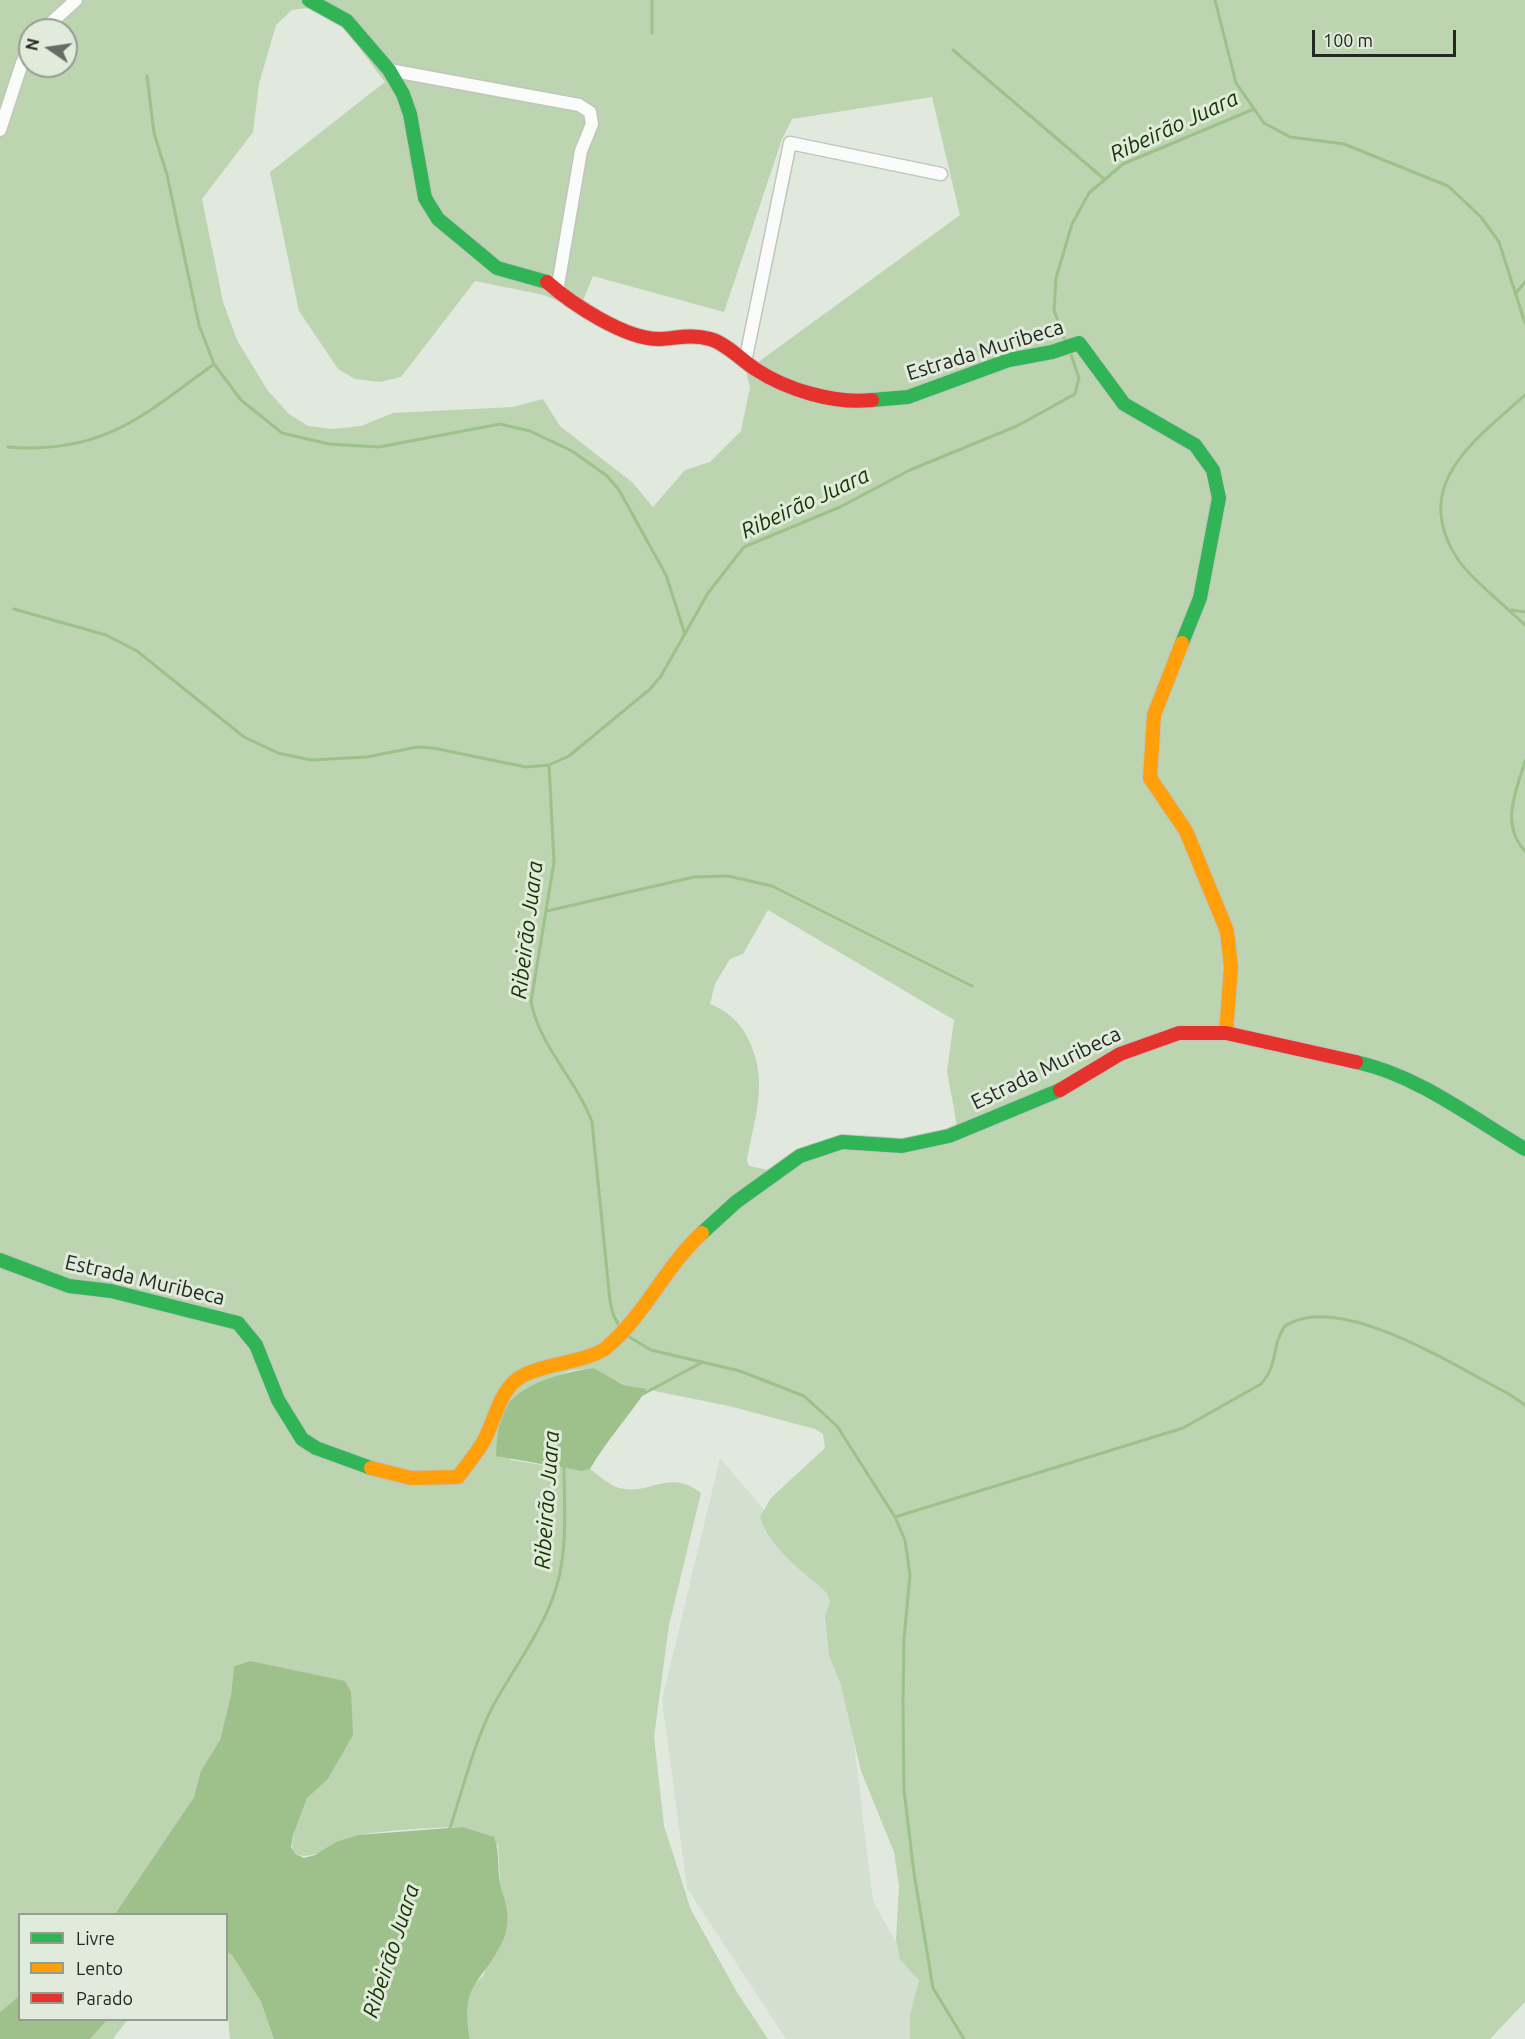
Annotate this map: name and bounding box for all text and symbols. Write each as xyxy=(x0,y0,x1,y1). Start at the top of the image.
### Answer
north arrow xyxy=(18,18,78,78)
scale bar xyxy=(1315,18,1459,56)
text: 100 m xyxy=(1323,30,1373,50)
text: N xyxy=(22,37,43,52)
water label: Ribeirão Juara xyxy=(1105,85,1243,167)
street label: Estrada Muribeca xyxy=(903,314,1067,386)
water label: Ribeirão Juara xyxy=(736,462,874,544)
water label: Ribeirão Juara xyxy=(505,859,549,1001)
street label: Estrada Muribeca xyxy=(967,1021,1125,1115)
street label: Estrada Muribeca xyxy=(63,1249,227,1311)
water label: Ribeirão Juara xyxy=(529,1430,565,1570)
water label: Ribeirão Juara xyxy=(357,1881,425,2021)
legend xyxy=(18,1913,228,2021)
text: Livre xyxy=(76,1928,115,1948)
text: Lento xyxy=(76,1958,123,1978)
text: Parado xyxy=(76,1988,133,2008)

